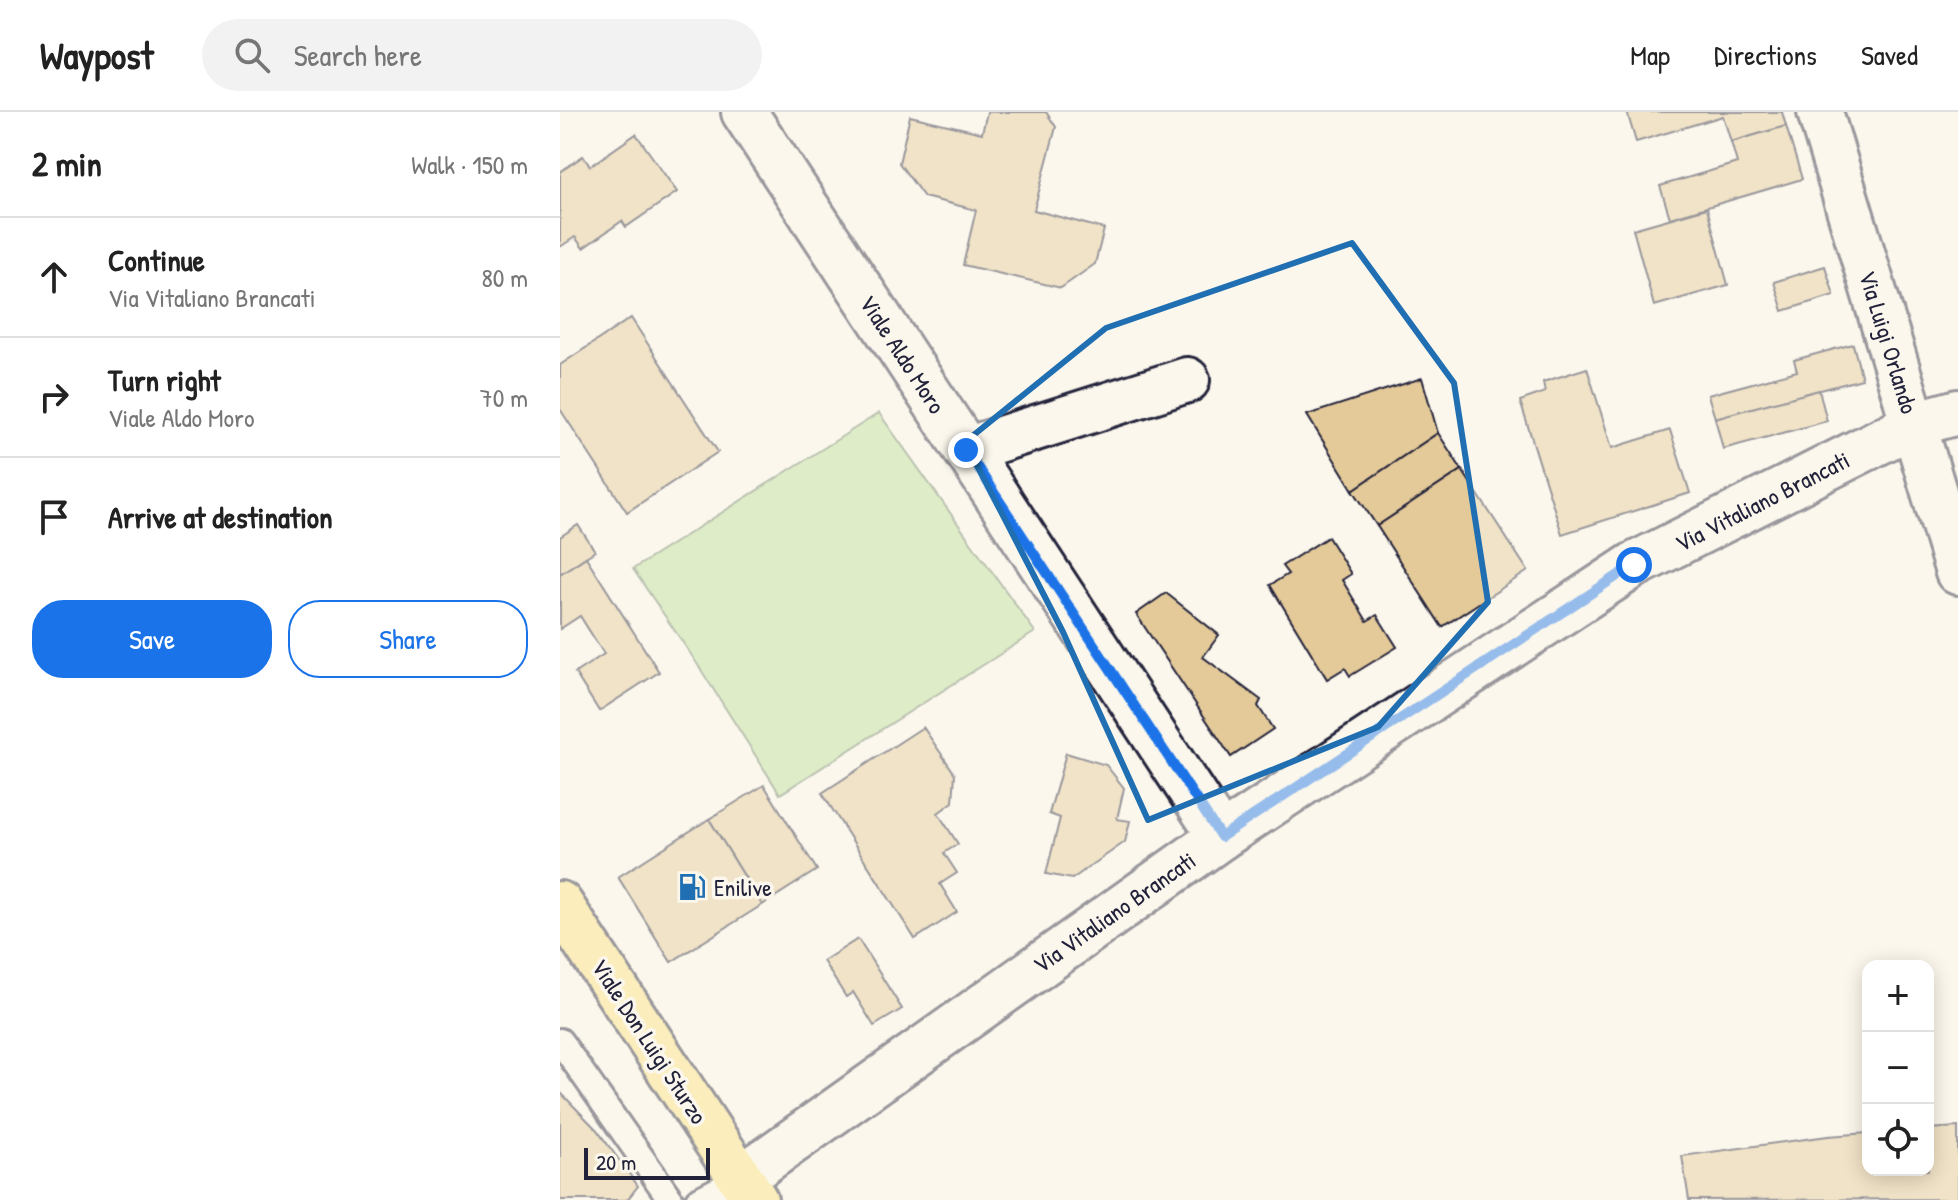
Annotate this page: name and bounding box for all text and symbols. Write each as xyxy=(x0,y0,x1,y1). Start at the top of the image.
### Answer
search box xyxy=(202,19,762,91)
text: Waypost xyxy=(40,29,154,81)
icon: search xyxy=(230,33,274,77)
text: Search here xyxy=(294,35,422,75)
text: Map xyxy=(1630,36,1670,74)
text: Directions xyxy=(1714,36,1817,74)
text: Saved xyxy=(1861,36,1918,74)
text: 2 min xyxy=(32,141,102,187)
text: Walk · 150 m xyxy=(411,147,528,182)
text: Continue xyxy=(108,240,205,280)
icon: ahead xyxy=(32,255,76,299)
text: 80 m xyxy=(481,260,528,295)
street label: Via Luigi Orlando xyxy=(1852,267,1926,418)
text: Via Vitaliano Brancati xyxy=(108,280,316,315)
street label: Viale Aldo Moro xyxy=(853,289,953,420)
text: Turn right xyxy=(108,360,221,400)
icon: right xyxy=(32,375,76,419)
text: 70 m xyxy=(480,380,528,415)
text: Viale Aldo Moro xyxy=(108,400,255,435)
route end xyxy=(948,432,984,468)
street label: Via Vitaliano Brancati xyxy=(1669,443,1855,559)
icon: arrive xyxy=(32,495,76,539)
text: Arrive at destination xyxy=(108,497,333,537)
route start xyxy=(1616,547,1652,583)
button: Save xyxy=(32,600,272,678)
button: Share xyxy=(288,600,528,678)
street label: Via Vitaliano Brancati xyxy=(1026,844,1202,980)
place label: Enilive xyxy=(714,871,772,903)
fuel station icon: Enilive xyxy=(677,872,707,902)
street label: Viale Don Luigi Sturzo xyxy=(585,952,716,1130)
map controls xyxy=(1862,960,1934,1176)
button: + xyxy=(1862,960,1934,1032)
button: − xyxy=(1862,1032,1934,1104)
button: locate xyxy=(1862,1104,1934,1176)
scale bar xyxy=(584,1144,710,1180)
text: 20 m xyxy=(596,1147,636,1177)

